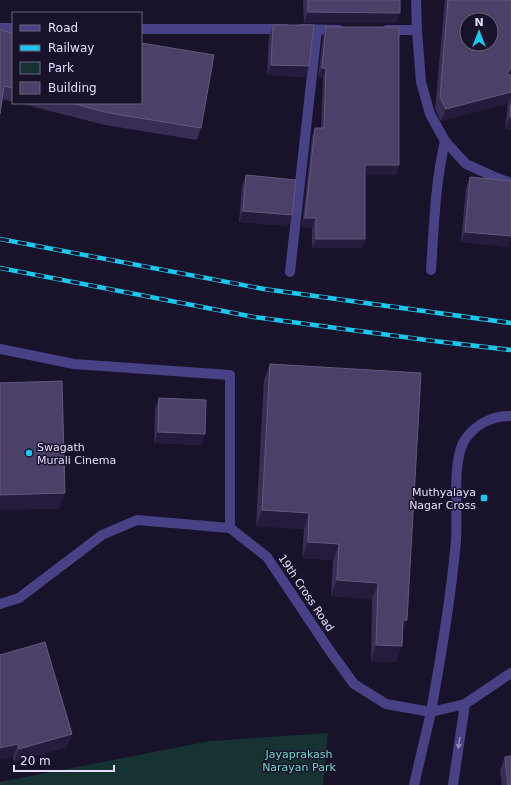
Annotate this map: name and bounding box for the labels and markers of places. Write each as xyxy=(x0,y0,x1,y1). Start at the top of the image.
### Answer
place label: Swagath Murali Cinema xyxy=(37,441,116,467)
marker: Swagath Murali Cinema xyxy=(24,448,34,458)
place label: Muthyalaya Nagar Cross xyxy=(409,486,476,512)
marker: Muthyalaya Nagar Cross xyxy=(479,493,489,503)

